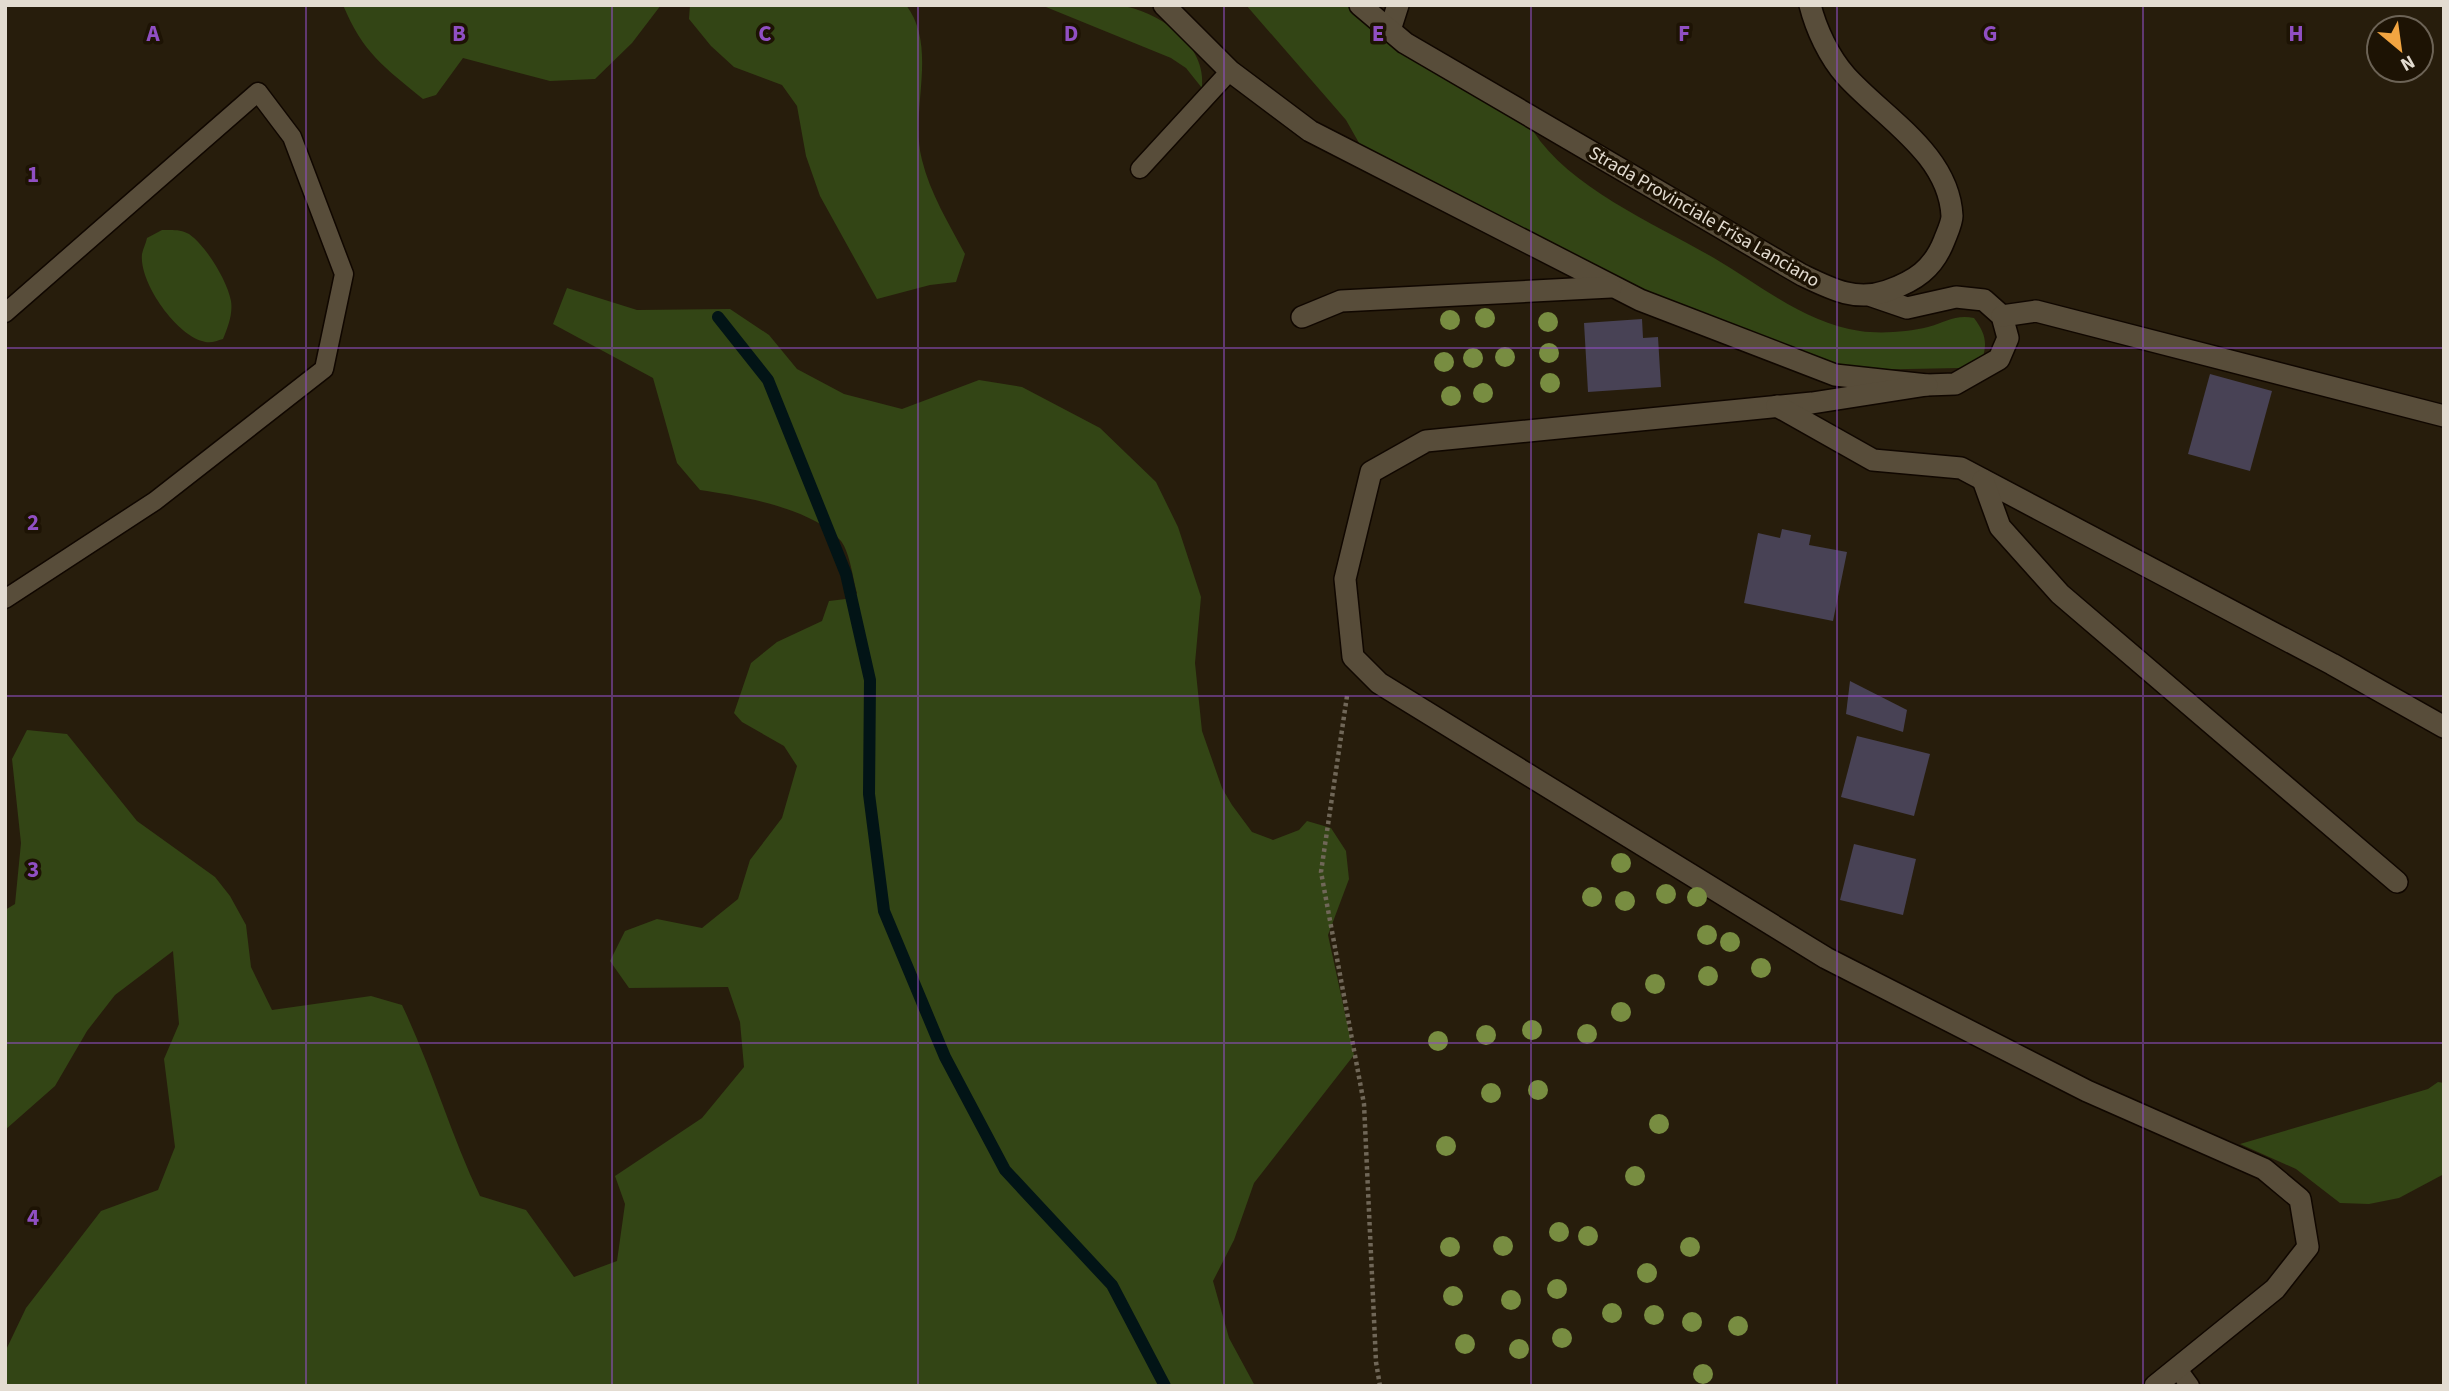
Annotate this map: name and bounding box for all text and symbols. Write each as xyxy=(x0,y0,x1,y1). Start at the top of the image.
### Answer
north arrow xyxy=(2365,14,2435,84)
text: A xyxy=(145,17,160,50)
text: B xyxy=(452,17,466,50)
text: C xyxy=(758,17,772,50)
text: D xyxy=(1064,17,1078,50)
text: E xyxy=(1372,17,1384,50)
text: F xyxy=(1678,17,1690,50)
text: G xyxy=(1983,17,1997,50)
text: H xyxy=(2288,17,2304,50)
text: N xyxy=(2395,48,2420,77)
street label: Strada Provinciale Frisa Lanciano xyxy=(1584,140,1824,294)
text: 1 xyxy=(27,158,39,191)
text: 2 xyxy=(27,506,39,539)
text: 3 xyxy=(27,853,39,886)
text: 4 xyxy=(27,1201,39,1234)

